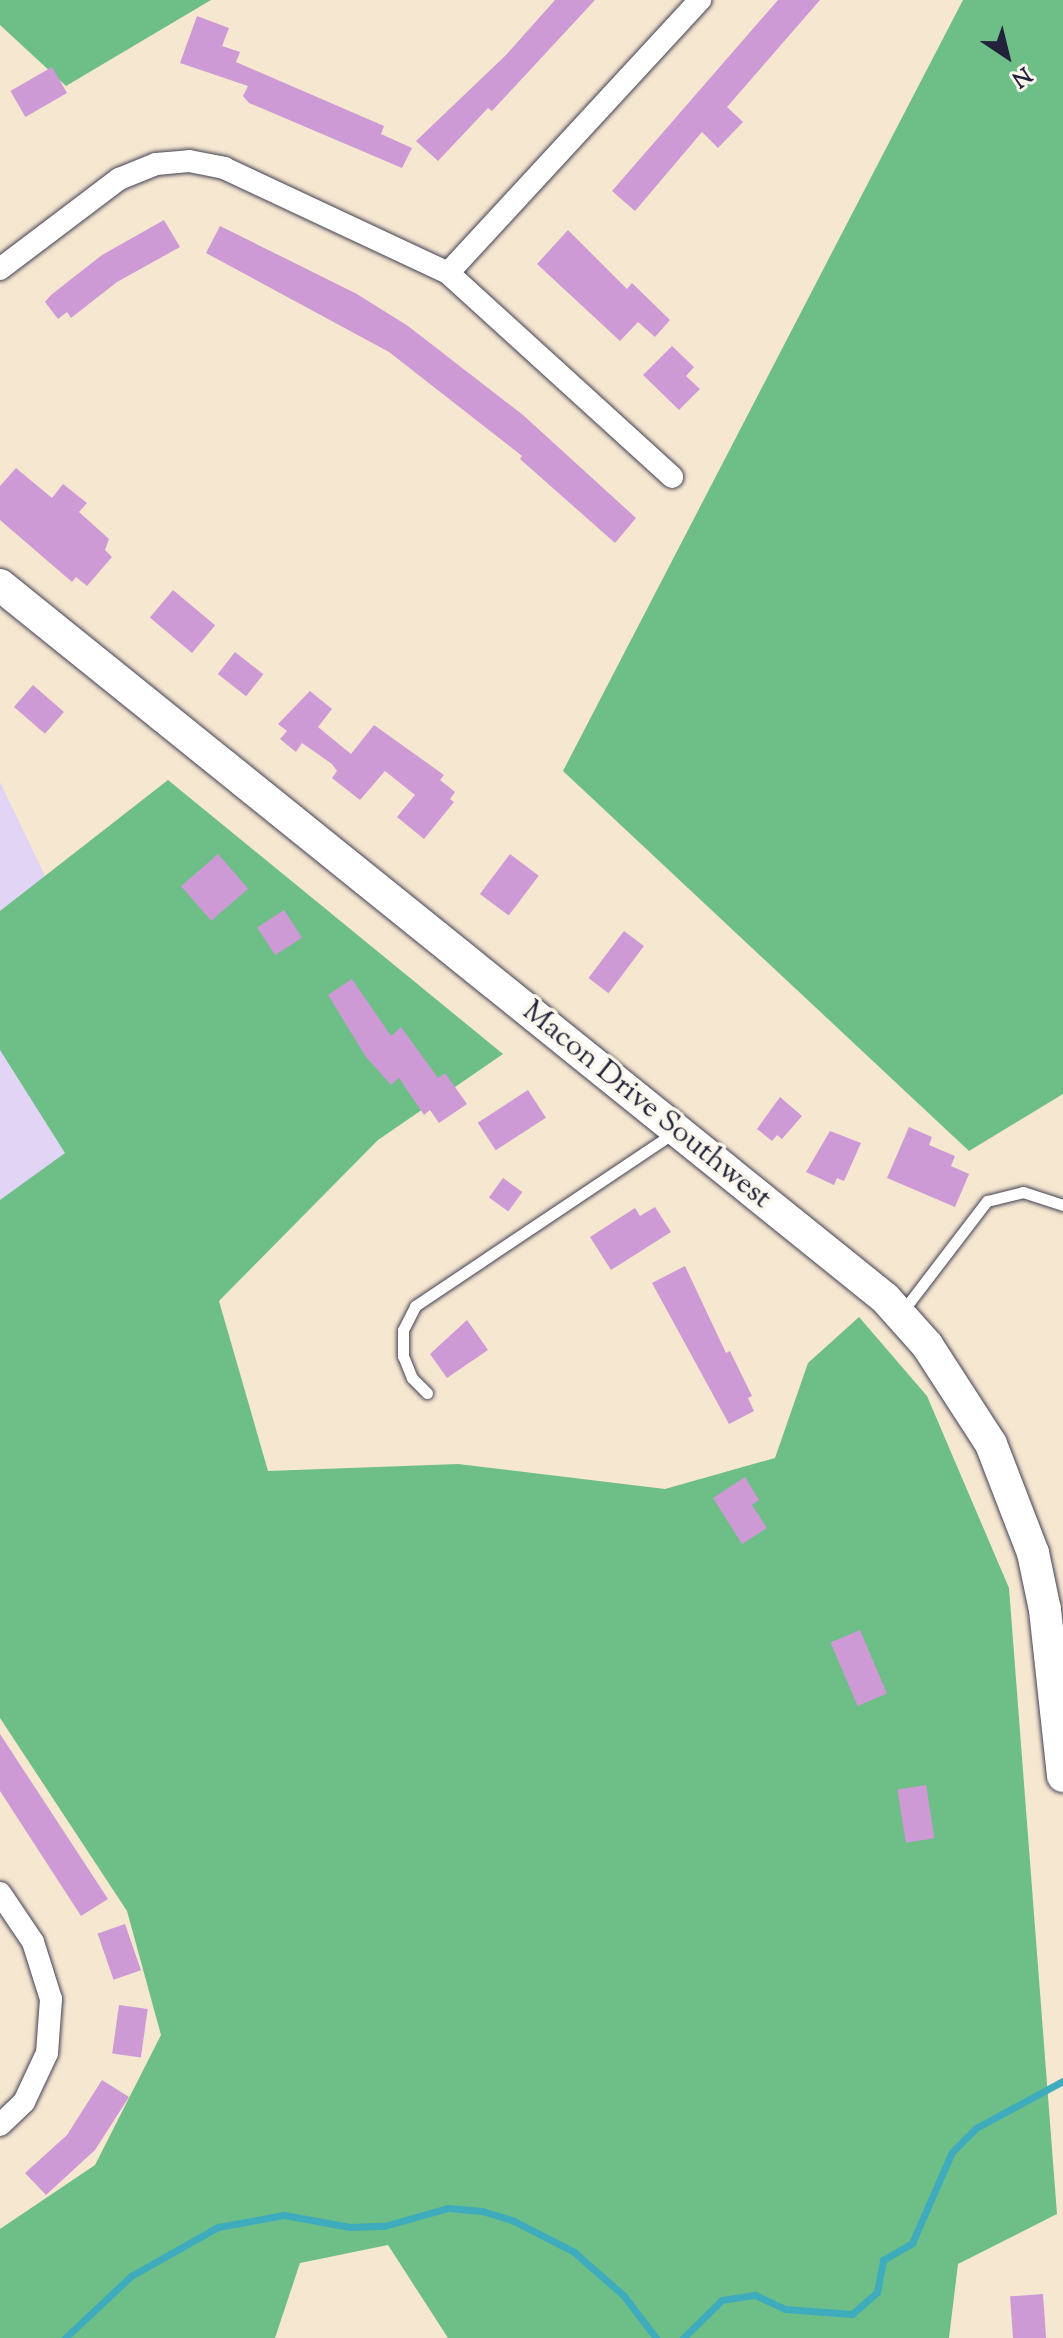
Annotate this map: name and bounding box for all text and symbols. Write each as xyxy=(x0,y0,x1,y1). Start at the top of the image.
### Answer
north arrow xyxy=(967,16,1047,96)
text: N xyxy=(1004,58,1037,94)
street label: Macon Drive Southwest xyxy=(514,994,778,1218)

